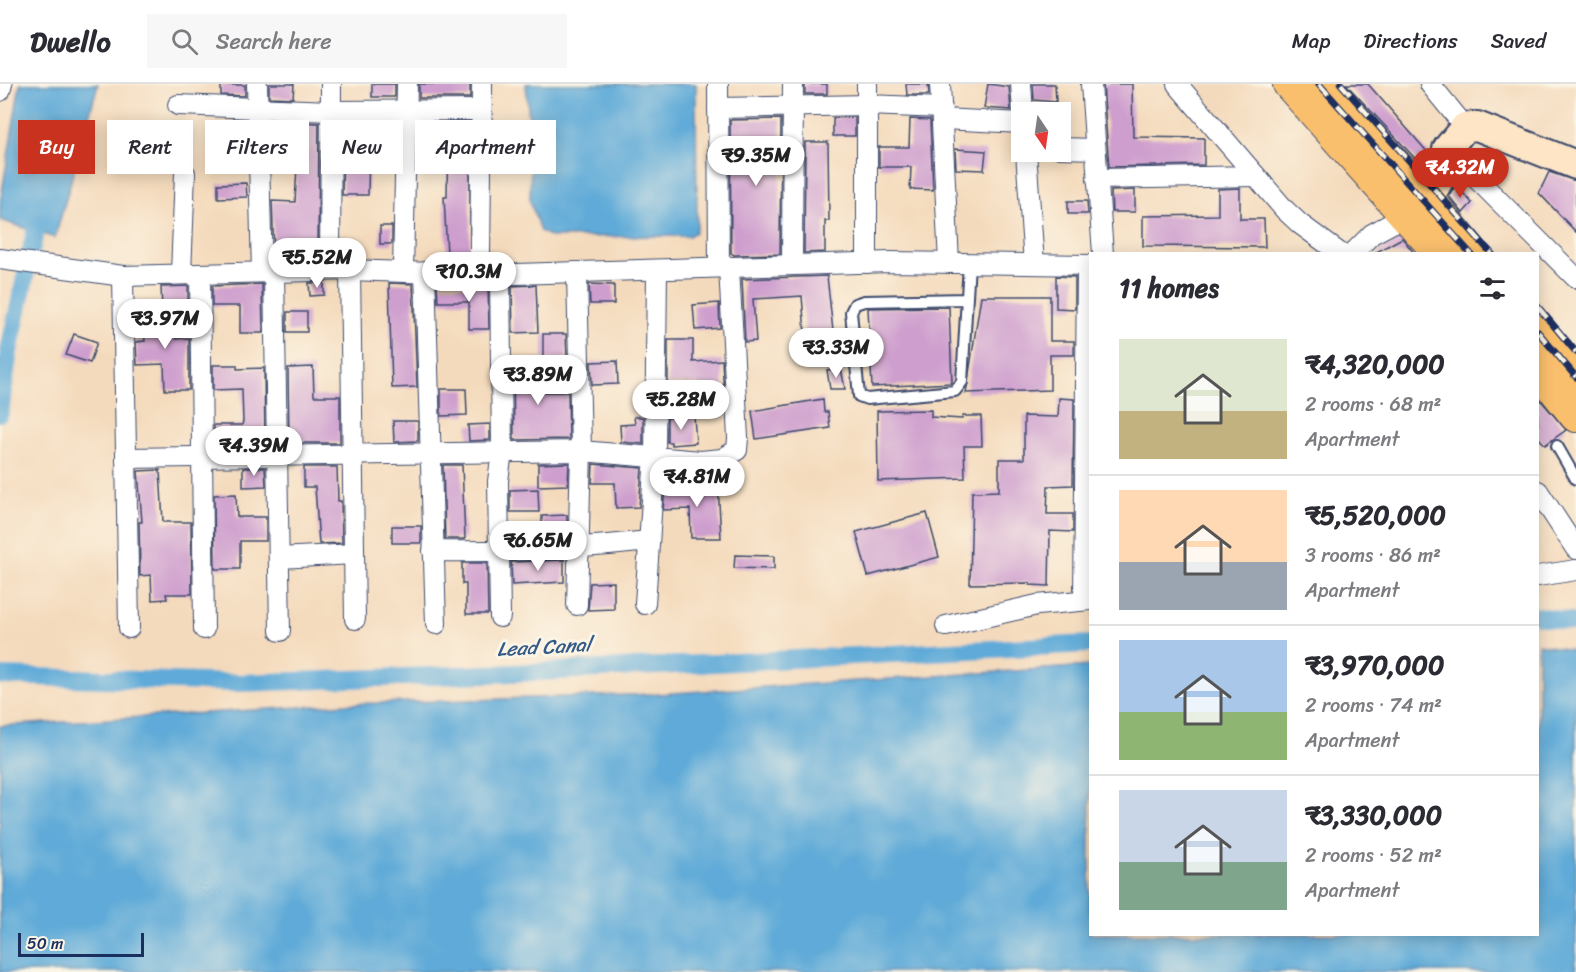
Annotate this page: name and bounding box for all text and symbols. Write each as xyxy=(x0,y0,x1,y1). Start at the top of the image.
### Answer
search box xyxy=(147,14,567,68)
text: Dwello xyxy=(30,17,111,66)
text: Search here xyxy=(216,22,332,61)
text: Map xyxy=(1292,22,1330,60)
text: Directions xyxy=(1363,22,1458,60)
text: Saved xyxy=(1491,22,1546,60)
icon: search xyxy=(168,25,201,58)
north arrow xyxy=(1011,102,1071,162)
map controls xyxy=(1011,102,1071,162)
chip: Buy xyxy=(18,120,95,174)
chip: Rent xyxy=(107,120,193,174)
chip: Filters xyxy=(205,120,309,174)
chip: New xyxy=(321,120,403,174)
chip: Apartment xyxy=(415,120,556,174)
pin: ₹9.35M xyxy=(707,136,805,187)
text: ₹9.35M xyxy=(721,138,791,173)
pin: ₹4.32M xyxy=(1411,148,1509,199)
text: ₹4.32M xyxy=(1426,150,1494,185)
pin: ₹5.52M xyxy=(268,238,366,289)
text: ₹5.52M xyxy=(282,240,352,275)
pin: ₹10.3M xyxy=(420,252,518,303)
text: ₹10.3M xyxy=(436,254,502,289)
text: 11 homes xyxy=(1119,265,1219,311)
icon: filters xyxy=(1476,272,1509,305)
pin: ₹3.97M xyxy=(116,299,214,350)
text: ₹3.97M xyxy=(131,301,199,336)
pin: ₹3.33M xyxy=(787,328,885,379)
text: ₹3.33M xyxy=(803,330,869,365)
text: ₹4,320,000 xyxy=(1305,341,1445,387)
pin: ₹3.89M xyxy=(489,355,587,406)
text: ₹3.89M xyxy=(504,357,572,392)
icon: home xyxy=(1167,363,1239,435)
pin: ₹5.28M xyxy=(632,380,730,431)
text: ₹5.28M xyxy=(646,382,716,417)
text: 2 rooms · 68 m² xyxy=(1305,387,1441,422)
text: Apartment xyxy=(1305,422,1399,457)
pin: ₹4.39M xyxy=(205,426,303,477)
text: ₹4.39M xyxy=(219,428,289,463)
pin: ₹4.81M xyxy=(648,457,746,508)
text: ₹4.81M xyxy=(664,459,730,494)
text: ₹5,520,000 xyxy=(1305,492,1446,538)
icon: home xyxy=(1167,514,1239,586)
pin: ₹6.65M xyxy=(489,521,587,572)
text: ₹6.65M xyxy=(504,523,572,558)
text: 3 rooms · 86 m² xyxy=(1305,538,1441,573)
text: Apartment xyxy=(1305,573,1399,608)
water label: Lead Canal xyxy=(496,627,596,667)
text: ₹3,970,000 xyxy=(1305,642,1444,688)
icon: home xyxy=(1167,664,1239,736)
text: 2 rooms · 74 m² xyxy=(1305,688,1442,723)
text: Apartment xyxy=(1305,723,1399,758)
text: ₹3,330,000 xyxy=(1305,792,1442,838)
icon: home xyxy=(1167,814,1239,886)
text: 2 rooms · 52 m² xyxy=(1305,838,1442,873)
text: Apartment xyxy=(1305,873,1399,908)
text: 50 m xyxy=(27,929,63,958)
scale bar xyxy=(18,930,144,958)

